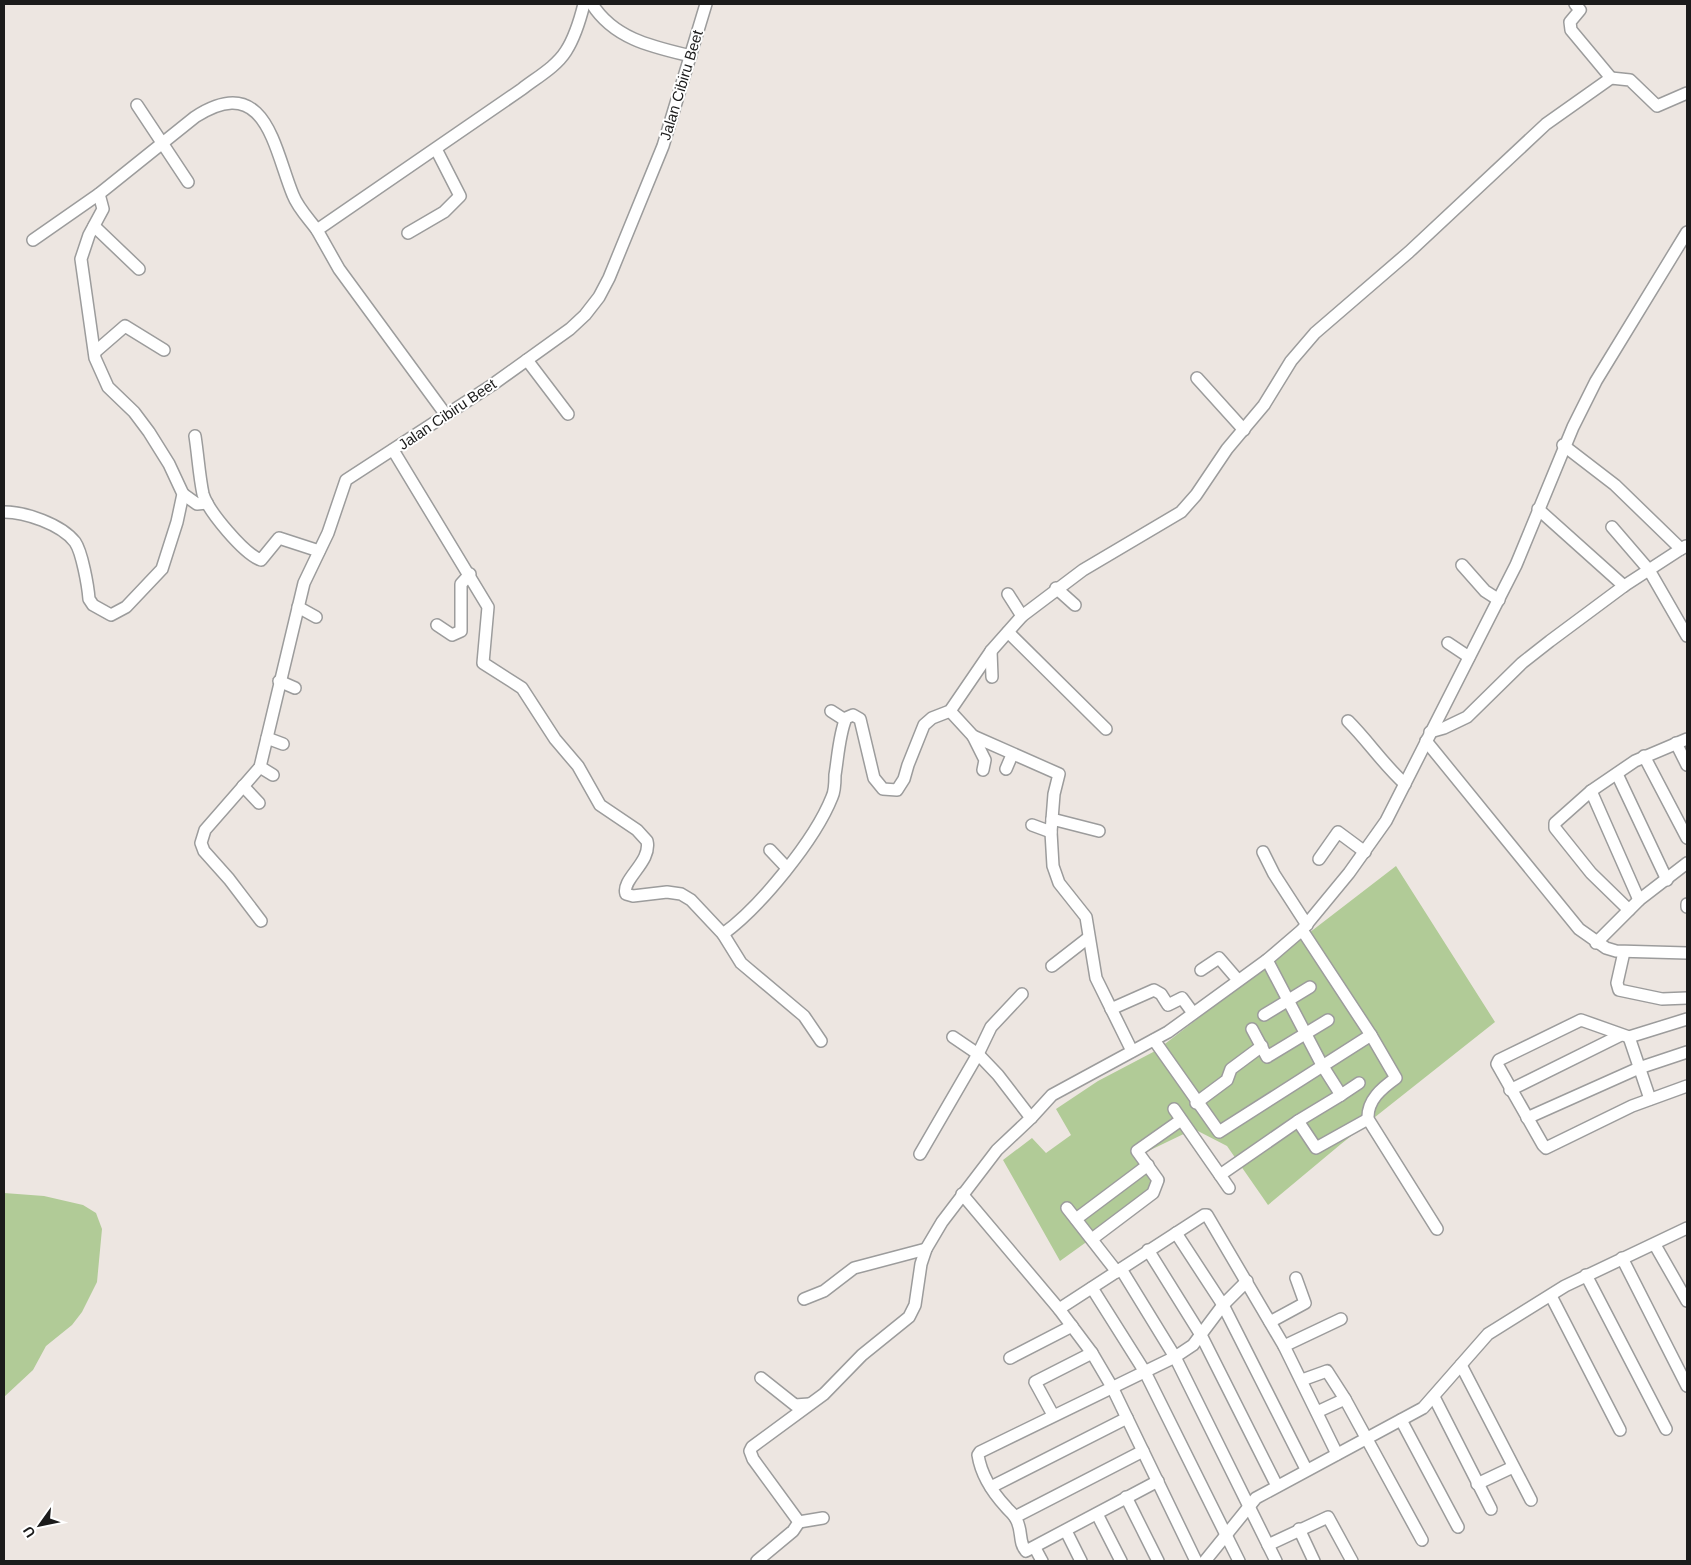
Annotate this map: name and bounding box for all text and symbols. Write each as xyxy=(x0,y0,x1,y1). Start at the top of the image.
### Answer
street label: Jalan Cibiru Beet xyxy=(656,27,706,142)
street label: Jalan Cibiru Beet xyxy=(395,375,500,453)
north arrow xyxy=(15,1500,65,1550)
text: U xyxy=(20,1523,39,1541)

